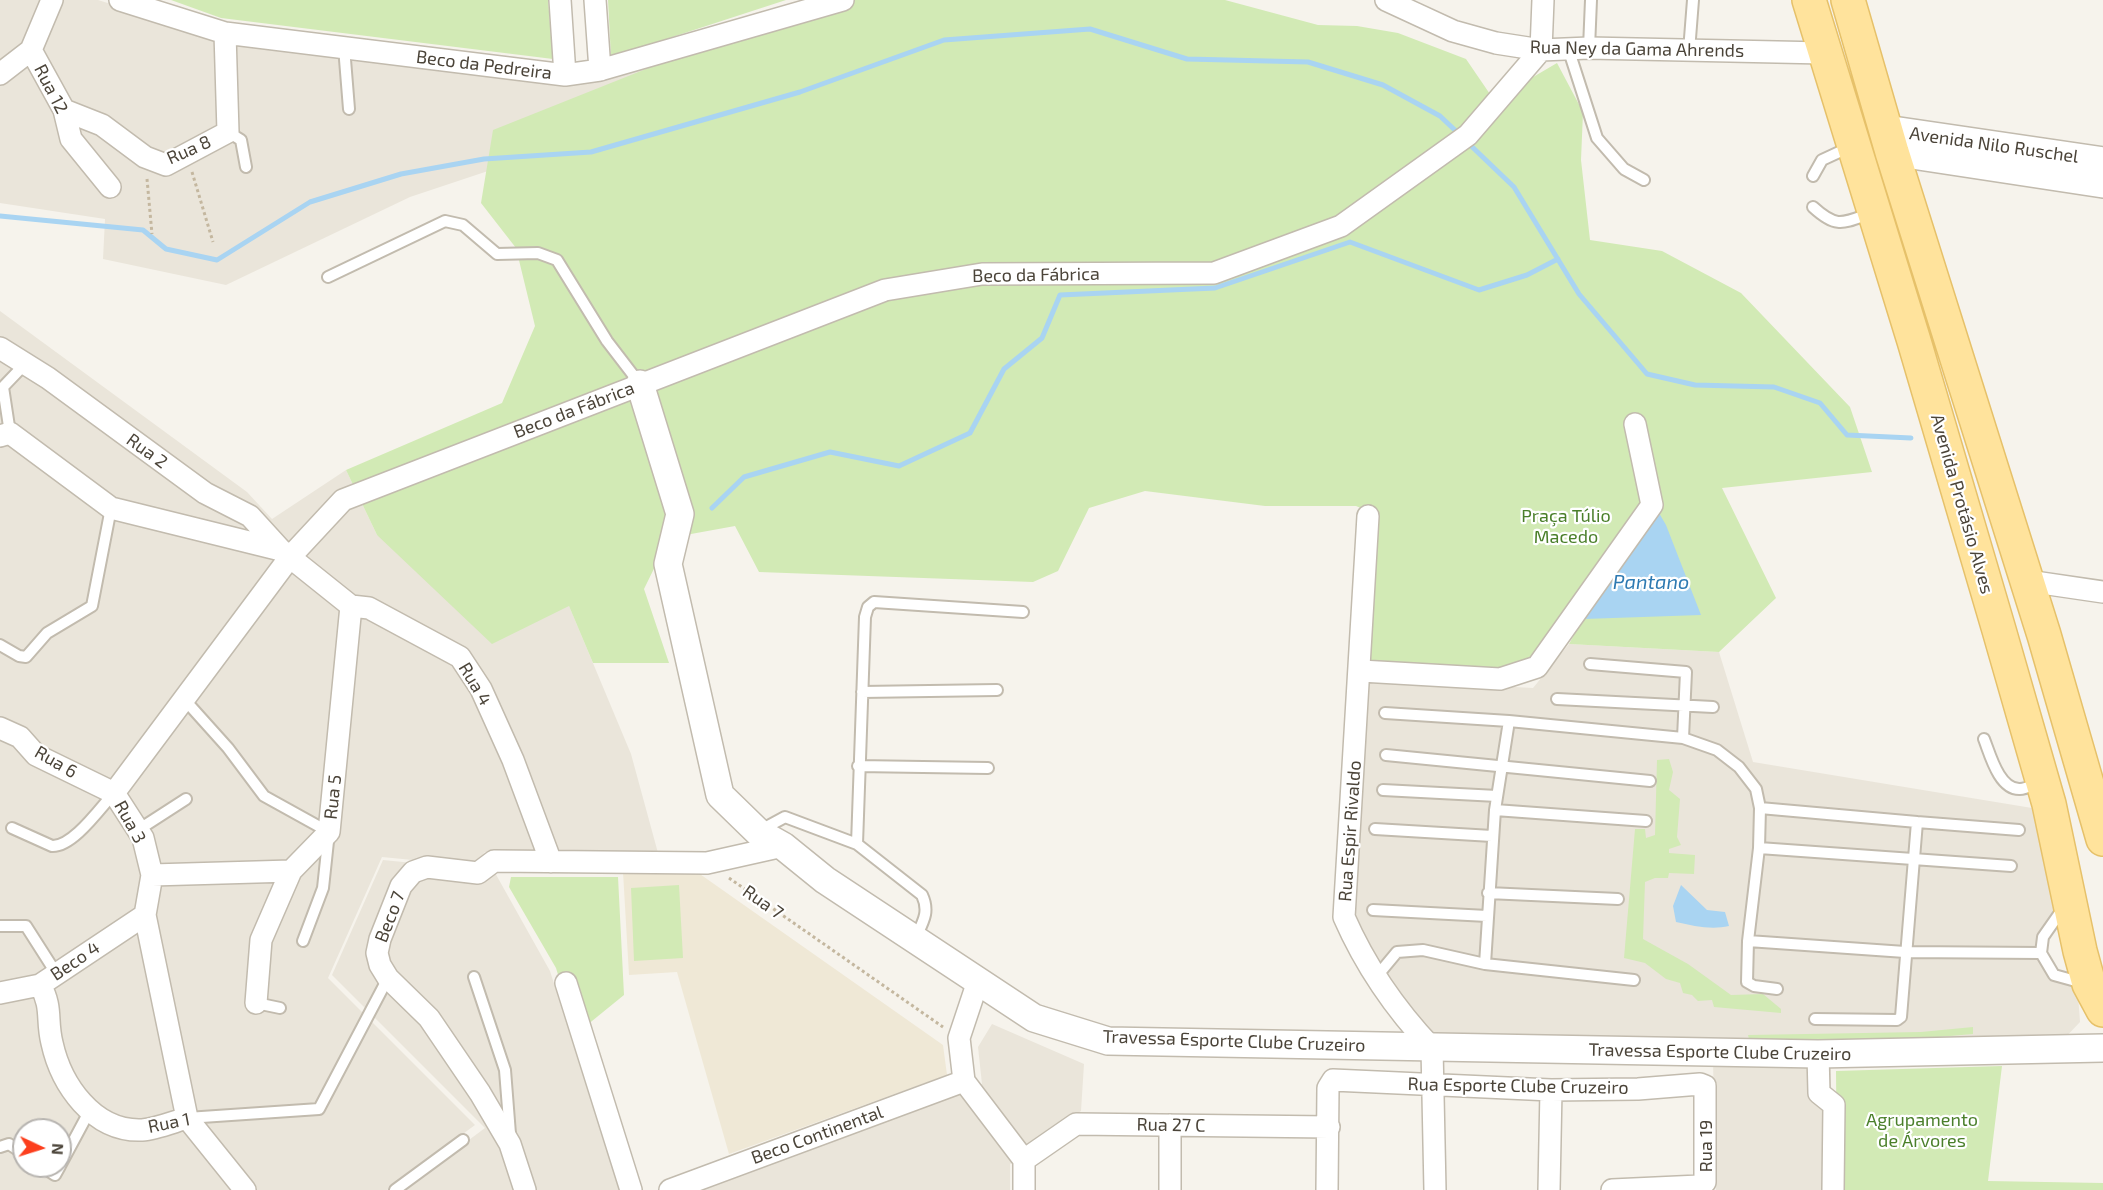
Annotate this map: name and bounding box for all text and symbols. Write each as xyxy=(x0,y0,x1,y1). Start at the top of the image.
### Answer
street label: Rua Ney da Gama Ahrends xyxy=(1530,36,1744,62)
street label: Beco da Pedreira xyxy=(415,46,553,84)
street label: Rua 12 xyxy=(29,61,73,117)
street label: Avenida Nilo Ruschel xyxy=(1908,122,2080,168)
street label: Rua 8 xyxy=(164,131,214,169)
street label: Beco da Fábrica xyxy=(972,263,1100,287)
street label: Beco da Fábrica xyxy=(511,377,637,443)
street label: Avenida Protásio Alves xyxy=(1926,412,1998,596)
street label: Rua 2 xyxy=(122,429,172,473)
park label: Praça Túlio Macedo xyxy=(1521,505,1611,548)
water label: Pantano xyxy=(1613,570,1689,594)
street label: Rua 4 xyxy=(454,659,496,709)
street label: Rua 6 xyxy=(31,741,81,783)
street label: Rua Espir Rivaldo xyxy=(1334,760,1366,902)
street label: Rua 5 xyxy=(320,774,346,820)
street label: Rua 3 xyxy=(110,797,150,847)
street label: Rua 7 xyxy=(739,880,787,924)
street label: Beco 7 xyxy=(370,888,410,946)
street label: Beco 4 xyxy=(46,937,104,985)
street label: Travessa Esporte Clube Cruzeiro xyxy=(1102,1026,1366,1056)
street label: Travessa Esporte Clube Cruzeiro xyxy=(1588,1039,1852,1065)
street label: Rua Esporte Clube Cruzeiro xyxy=(1407,1073,1629,1099)
street label: Beco Continental xyxy=(748,1101,886,1169)
street label: Rua 1 xyxy=(146,1108,192,1138)
park label: Agrupamento de Árvores xyxy=(1866,1109,1978,1152)
street label: Rua 27 C xyxy=(1136,1114,1206,1136)
north arrow xyxy=(12,1118,72,1178)
street label: Rua 19 xyxy=(1695,1120,1717,1172)
text: N xyxy=(49,1143,68,1156)

